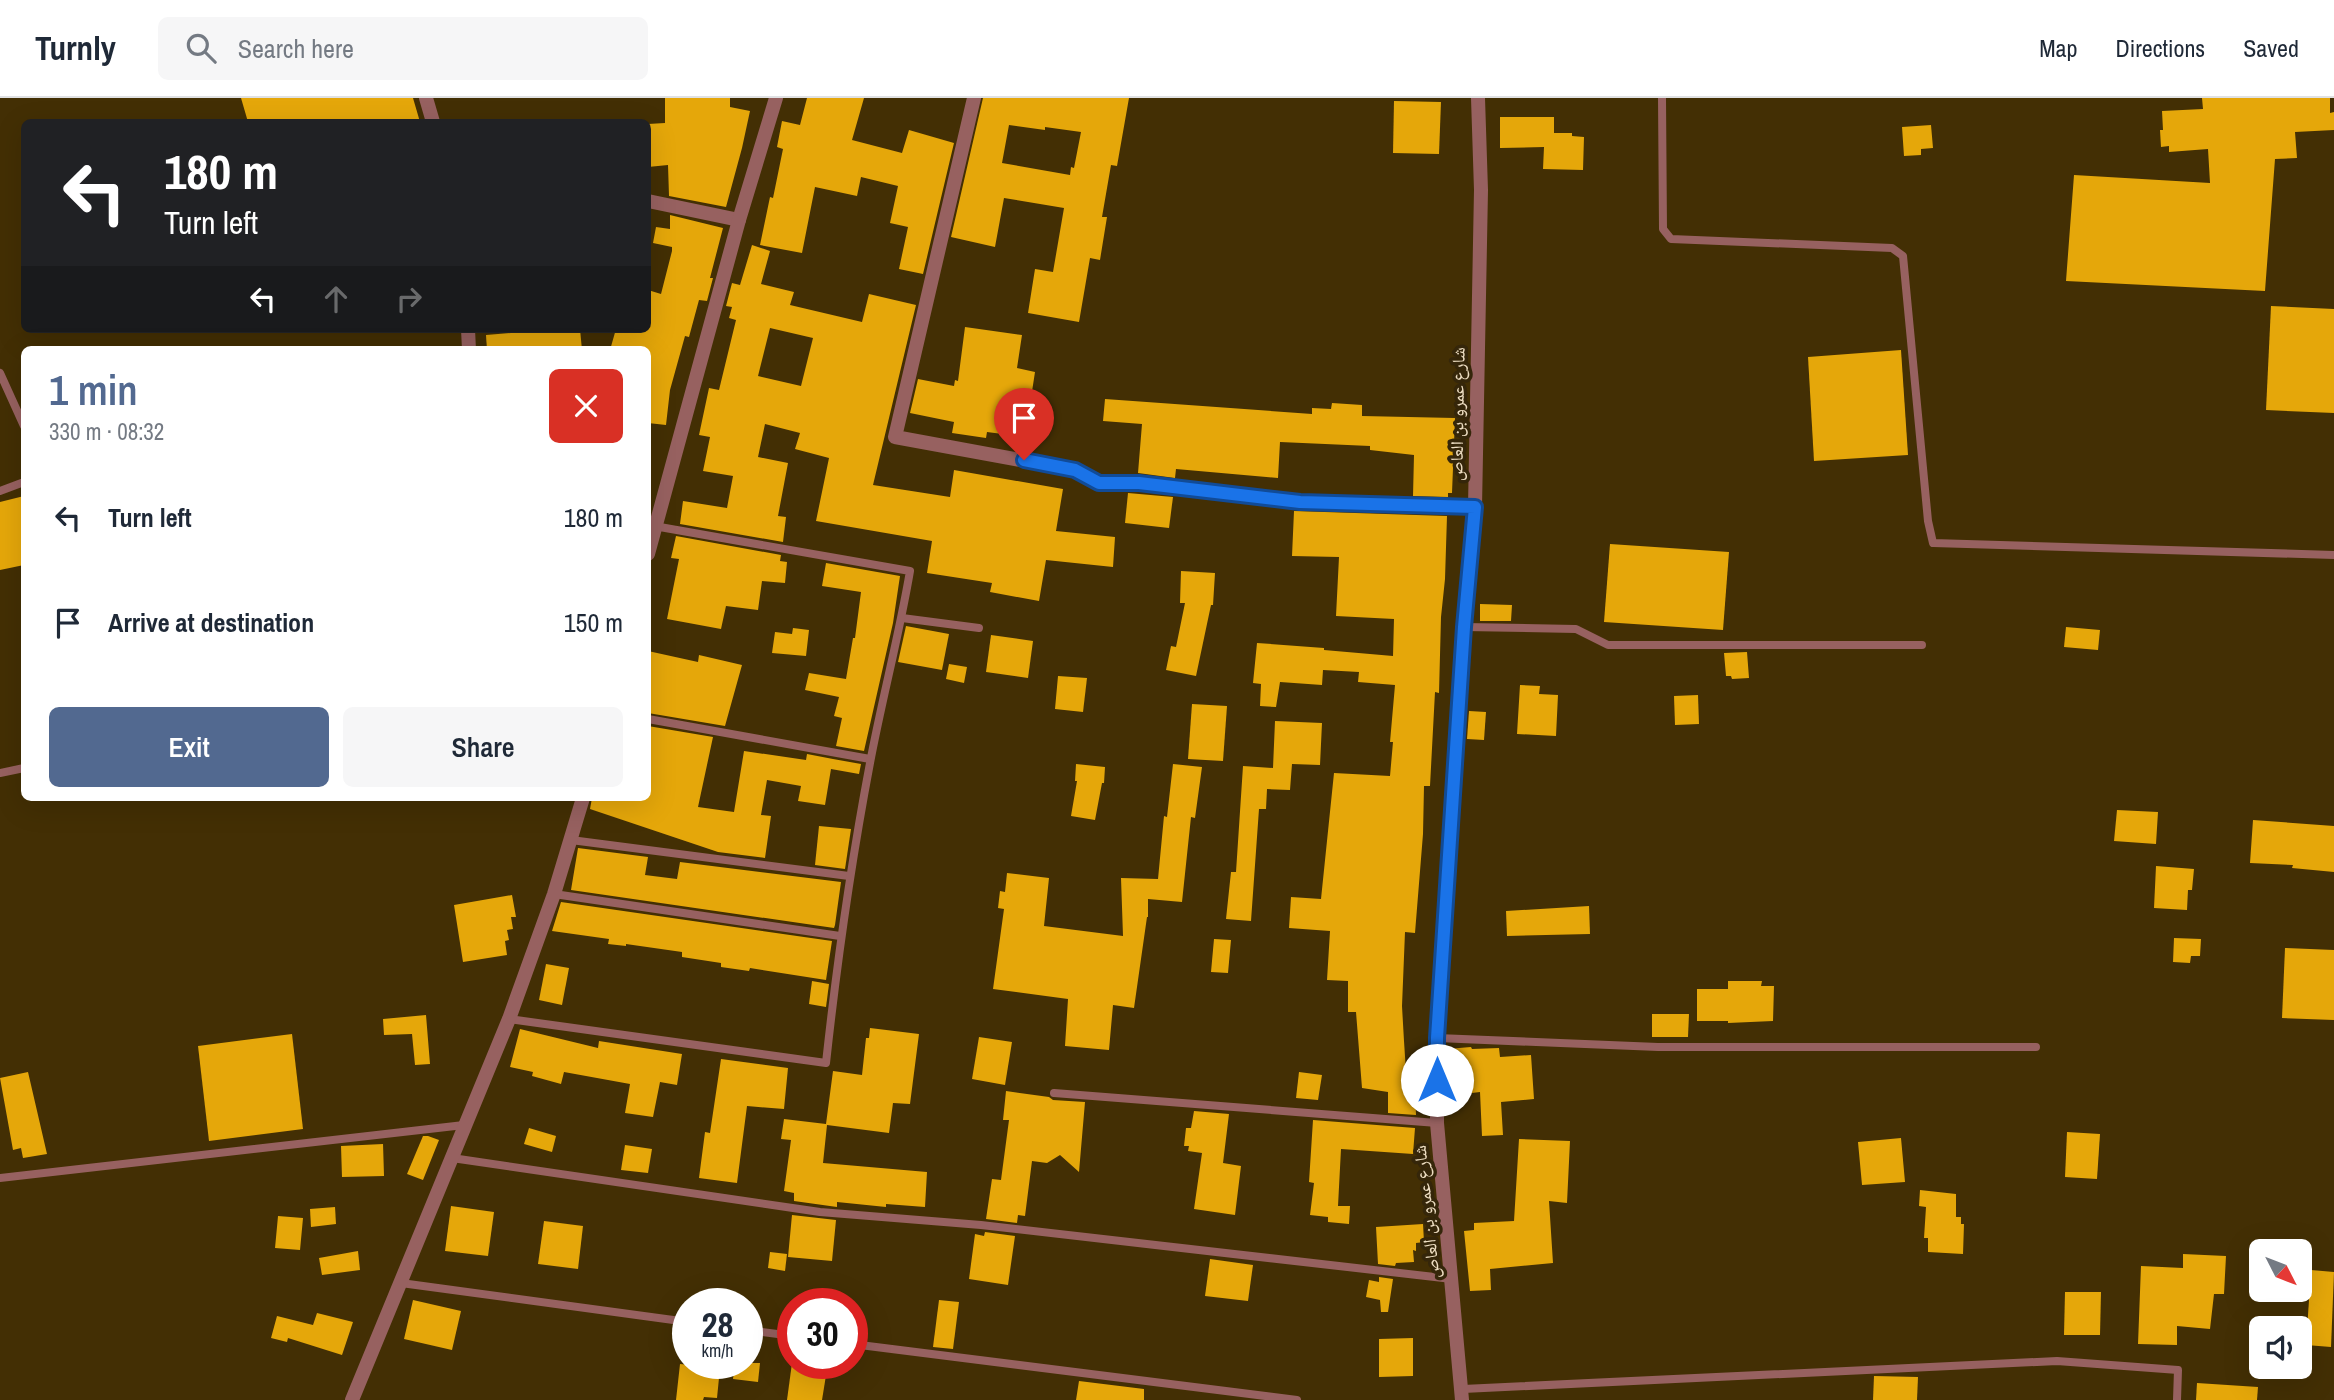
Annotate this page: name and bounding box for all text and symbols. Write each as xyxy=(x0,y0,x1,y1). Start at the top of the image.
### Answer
search box xyxy=(158,17,648,80)
text: Turnly xyxy=(35,26,116,70)
icon: search xyxy=(182,29,220,67)
text: Search here xyxy=(238,31,354,66)
text: Map xyxy=(2039,32,2077,64)
text: Directions xyxy=(2115,32,2205,64)
text: Saved xyxy=(2243,32,2299,64)
text: 180 m xyxy=(164,138,278,204)
icon: left xyxy=(49,147,140,238)
text: Turn left xyxy=(164,201,258,244)
icon: left xyxy=(244,280,282,318)
icon: ahead xyxy=(317,280,355,318)
icon: right xyxy=(390,280,428,318)
street label: شارع عمرو بن العاص xyxy=(1443,347,1471,481)
text: 1 min xyxy=(49,362,138,418)
button: close xyxy=(549,369,623,443)
pin xyxy=(994,388,1054,460)
icon: arrive xyxy=(1005,399,1043,437)
text: 330 m · 08:32 xyxy=(49,416,164,447)
icon: left xyxy=(49,499,87,537)
text: Turn left xyxy=(108,500,192,535)
text: 180 m xyxy=(564,500,623,535)
icon: arrive xyxy=(49,604,87,642)
text: Arrive at destination xyxy=(108,605,314,640)
text: 150 m xyxy=(564,605,623,640)
button: Exit xyxy=(49,707,329,787)
button: Share xyxy=(343,707,623,787)
position arrow xyxy=(1400,1043,1474,1117)
street label: شارع عمرو بن العاص xyxy=(1407,1144,1445,1280)
north arrow xyxy=(2249,1239,2312,1302)
map controls xyxy=(2249,1239,2312,1379)
speed limit sign: 30 xyxy=(777,1288,868,1379)
text: 28 xyxy=(702,1301,733,1348)
button: sound xyxy=(2249,1316,2312,1379)
text: km/h xyxy=(702,1338,734,1363)

